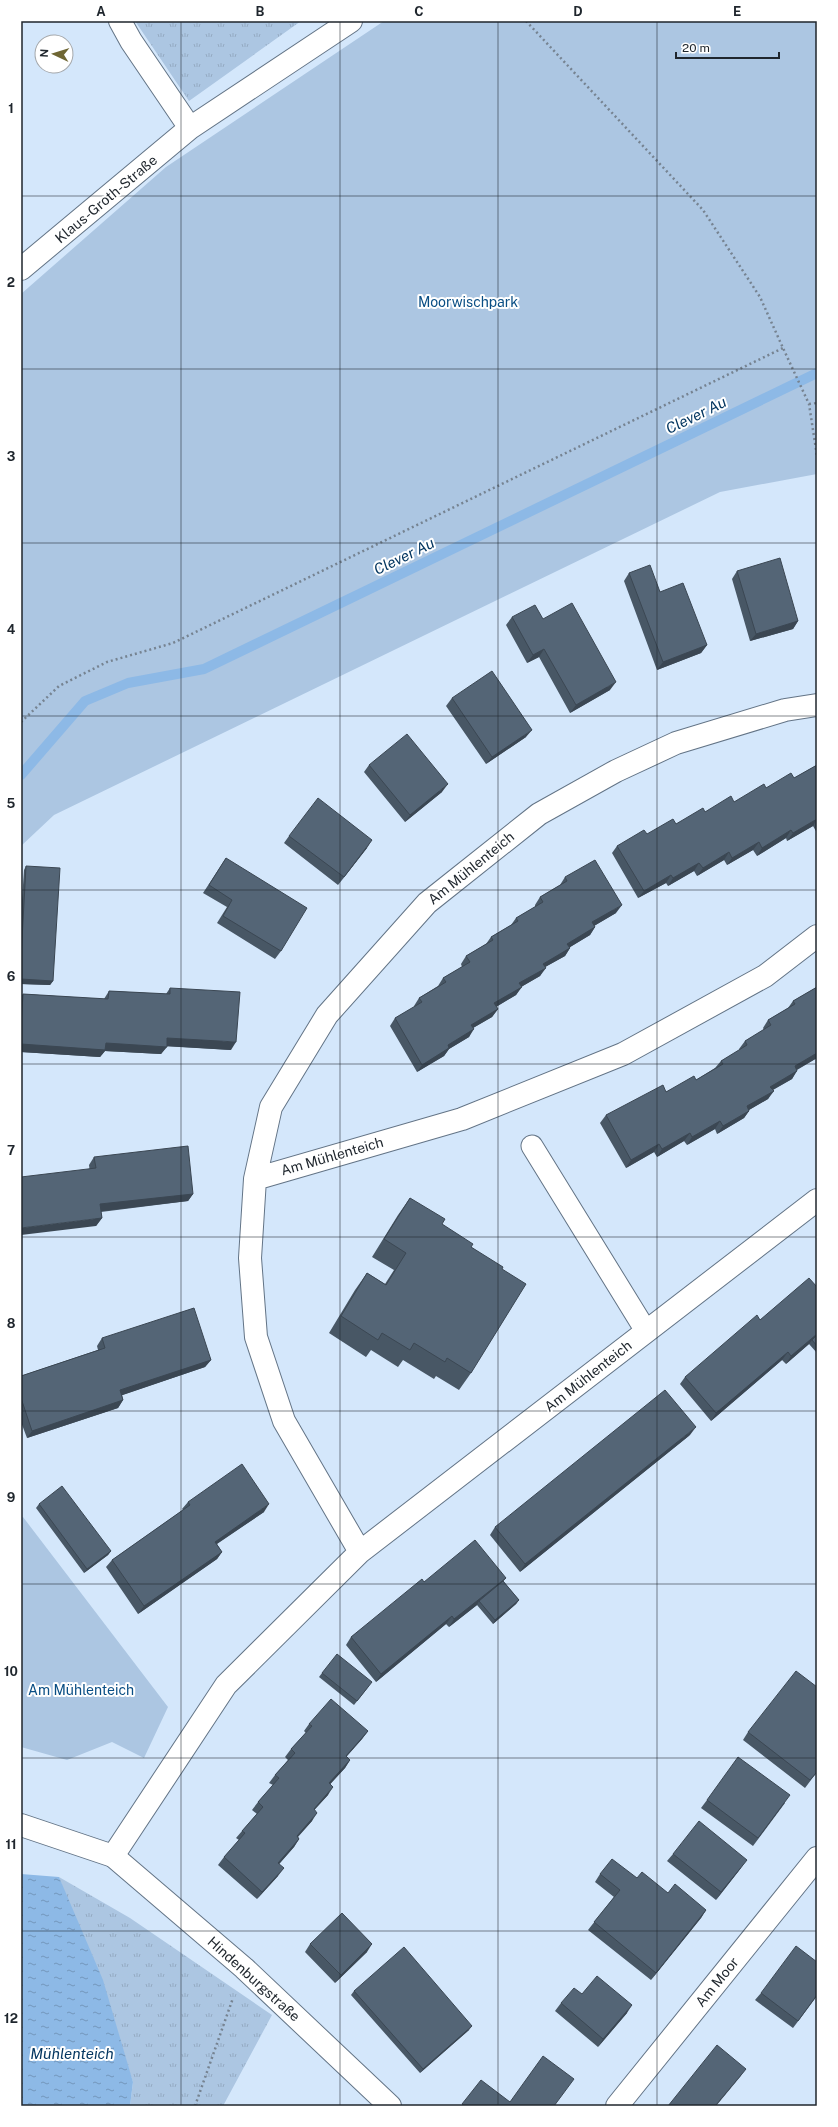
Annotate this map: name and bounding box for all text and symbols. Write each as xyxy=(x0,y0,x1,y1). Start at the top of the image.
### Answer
text: A xyxy=(96,4,106,19)
text: B xyxy=(256,4,265,19)
text: C xyxy=(414,4,424,19)
text: D xyxy=(573,4,583,19)
text: E xyxy=(733,4,741,19)
north arrow xyxy=(34,34,74,74)
scale bar xyxy=(676,34,779,60)
text: 20 m xyxy=(682,41,710,55)
text: N xyxy=(38,49,50,58)
text: 1 xyxy=(8,101,14,116)
street label: Klaus-Groth-Straße xyxy=(52,152,160,246)
text: 2 xyxy=(7,275,15,290)
park label: Moorwischpark xyxy=(418,294,518,310)
water label: Clever Au xyxy=(663,393,729,437)
text: 3 xyxy=(7,449,16,464)
water label: Clever Au xyxy=(371,534,437,578)
text: 4 xyxy=(7,622,16,637)
text: 5 xyxy=(7,796,16,811)
street label: Am Mühlenteich xyxy=(425,828,517,908)
text: 6 xyxy=(7,969,16,984)
street label: Am Mühlenteich xyxy=(279,1134,385,1178)
text: 7 xyxy=(7,1143,15,1158)
text: 8 xyxy=(7,1316,16,1331)
street label: Am Mühlenteich xyxy=(541,1337,635,1415)
text: 9 xyxy=(7,1490,15,1505)
text: 10 xyxy=(4,1664,18,1679)
park label: Am Mühlenteich xyxy=(28,1682,134,1698)
text: 11 xyxy=(5,1837,17,1852)
street label: Hindenburgstraße xyxy=(205,1933,303,2025)
street label: Am Moor xyxy=(692,1954,742,2010)
text: 12 xyxy=(4,2011,18,2026)
water label: Mühlenteich xyxy=(30,2045,114,2062)

